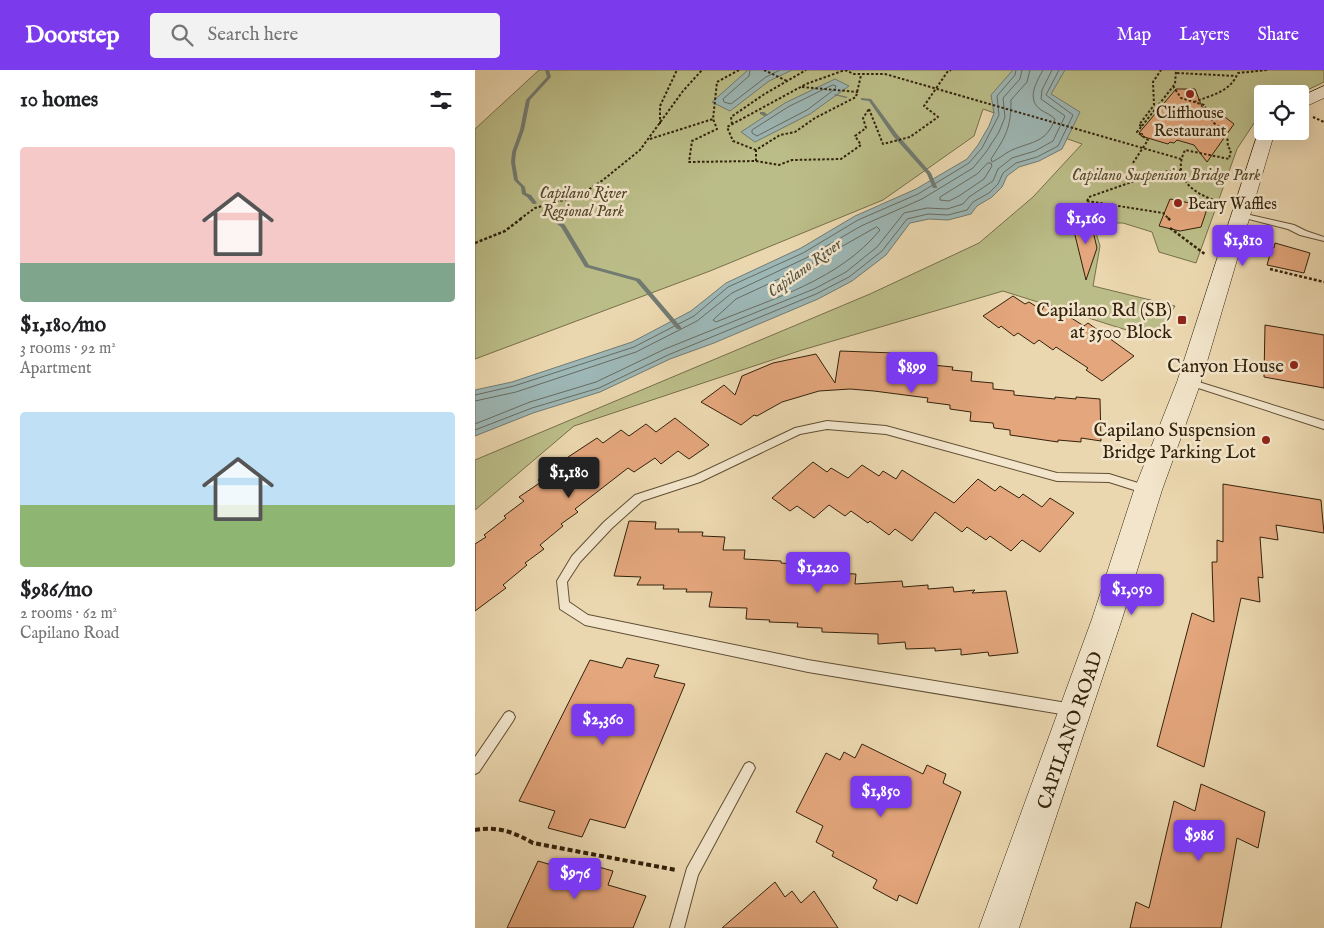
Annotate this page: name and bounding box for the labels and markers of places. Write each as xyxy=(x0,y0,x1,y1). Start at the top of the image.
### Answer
marker: Cliffhouse Restaurant xyxy=(1184,88,1196,100)
place label: Cliffhouse Restaurant xyxy=(1154,104,1227,142)
place label: Beary Waffles xyxy=(1188,195,1277,215)
marker: Beary Waffles xyxy=(1172,197,1184,209)
pin: $1,160 xyxy=(1045,202,1127,245)
pin: $1,810 xyxy=(1202,224,1284,267)
place label: Capilano Rd (SB) at 3500 Block xyxy=(1036,299,1173,345)
marker: Capilano Rd (SB) at 3500 Block xyxy=(1176,314,1188,326)
pin: $899 xyxy=(882,352,942,394)
place label: Canyon House xyxy=(1167,355,1284,379)
marker: Canyon House xyxy=(1288,359,1300,371)
place label: Capilano Suspension Bridge Parking Lot xyxy=(1094,419,1256,465)
marker: Capilano Suspension Bridge Parking Lot xyxy=(1260,434,1272,446)
pin: $1,180 xyxy=(528,456,610,499)
pin: $1,220 xyxy=(777,552,859,594)
pin: $1,050 xyxy=(1091,574,1173,616)
pin: $2,360 xyxy=(562,704,644,746)
pin: $1,850 xyxy=(840,776,922,818)
pin: $986 xyxy=(1169,820,1229,862)
pin: $976 xyxy=(545,858,605,900)

